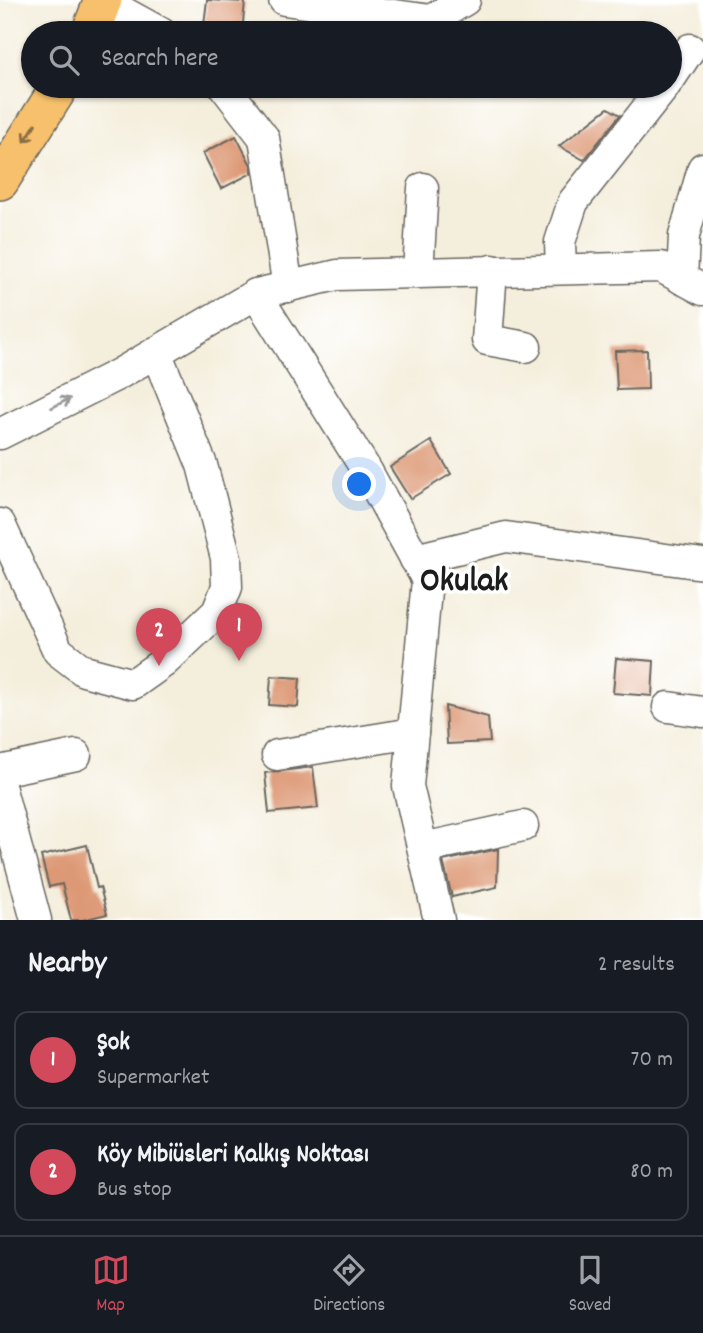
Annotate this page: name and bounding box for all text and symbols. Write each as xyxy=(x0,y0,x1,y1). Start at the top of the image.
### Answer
search box xyxy=(21,21,682,98)
icon: search xyxy=(45,41,83,79)
text: Search here xyxy=(101,41,219,78)
one-way arrow xyxy=(23,123,37,143)
one-way arrow xyxy=(50,395,71,409)
your location xyxy=(342,467,376,501)
district label: Okulak xyxy=(420,558,508,608)
pin: 1 xyxy=(216,603,262,661)
pin: 2 xyxy=(136,608,182,666)
text: Nearby xyxy=(28,944,106,987)
text: 2 results xyxy=(598,949,675,982)
text: Şok xyxy=(97,1025,130,1062)
text: 1 xyxy=(50,1044,56,1077)
text: 70 m xyxy=(631,1044,673,1077)
text: Supermarket xyxy=(97,1062,209,1095)
text: Köy Mibiüsleri Kalkış Noktası xyxy=(97,1137,369,1174)
text: 2 xyxy=(48,1156,58,1189)
text: 80 m xyxy=(630,1156,673,1189)
text: Bus stop xyxy=(97,1174,172,1207)
tab: Map xyxy=(92,1251,130,1320)
tab: Directions xyxy=(313,1251,385,1320)
tab: Saved xyxy=(569,1251,611,1320)

